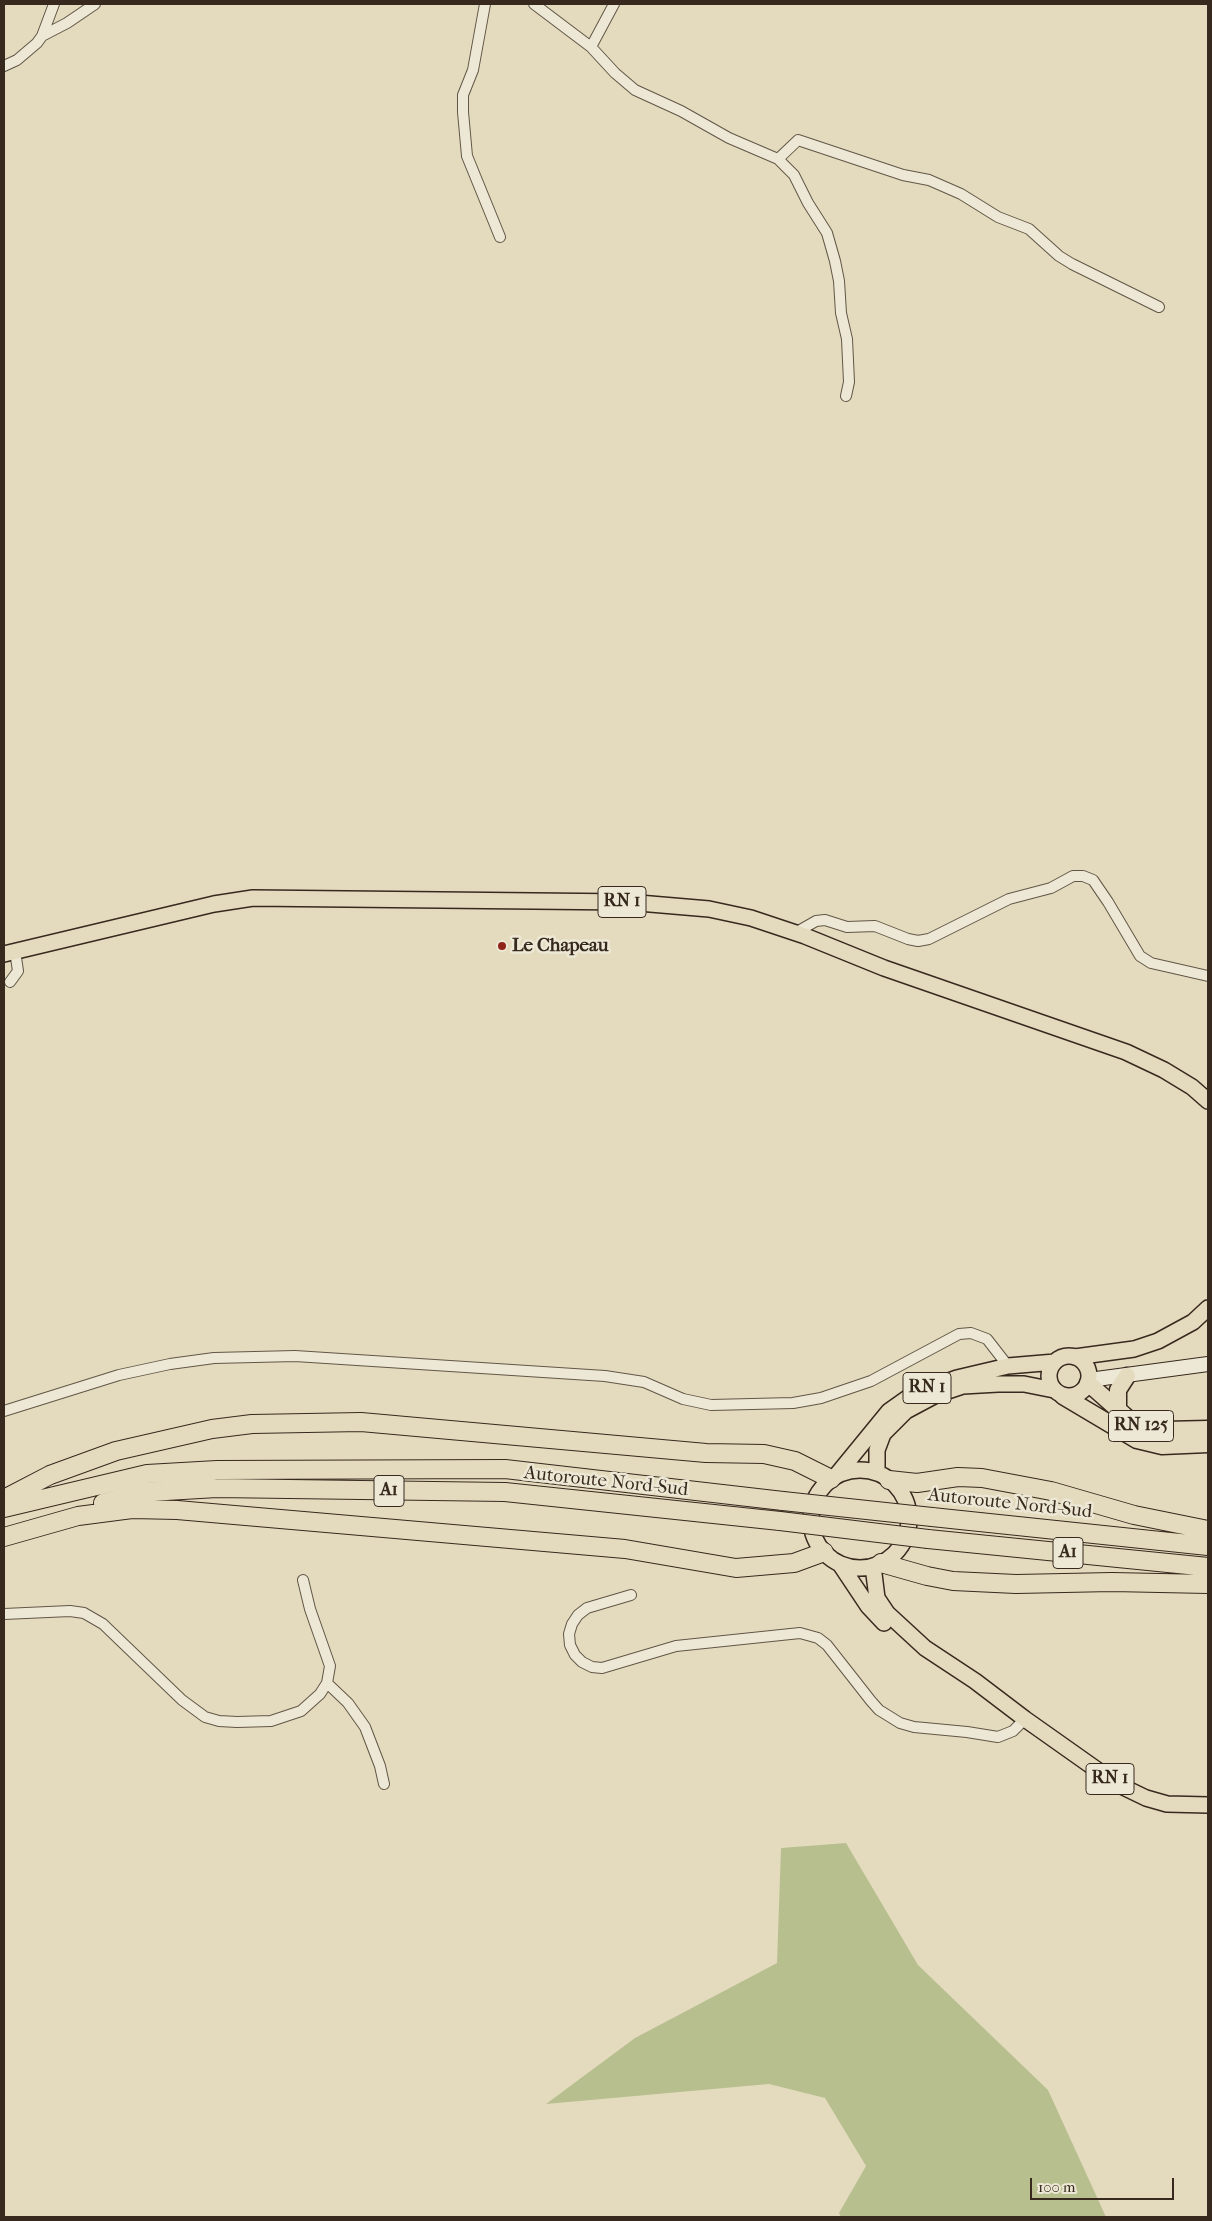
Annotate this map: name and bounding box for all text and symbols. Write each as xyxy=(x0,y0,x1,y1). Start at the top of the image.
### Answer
road number: RN 1 xyxy=(598,886,646,918)
place label: Le Chapeau xyxy=(512,935,608,957)
marker: Le Chapeau xyxy=(496,940,508,952)
road number: RN 1 xyxy=(903,1372,951,1404)
road number: RN 125 xyxy=(1108,1410,1174,1442)
street label: Autoroute Nord-Sud xyxy=(523,1462,689,1502)
road number: A1 xyxy=(374,1475,404,1506)
street label: Autoroute Nord-Sud xyxy=(927,1484,1093,1524)
road number: A1 xyxy=(1053,1538,1083,1569)
road number: RN 1 xyxy=(1086,1764,1134,1795)
scale bar xyxy=(1032,2168,1176,2200)
text: 100 m xyxy=(1038,2178,1076,2196)

